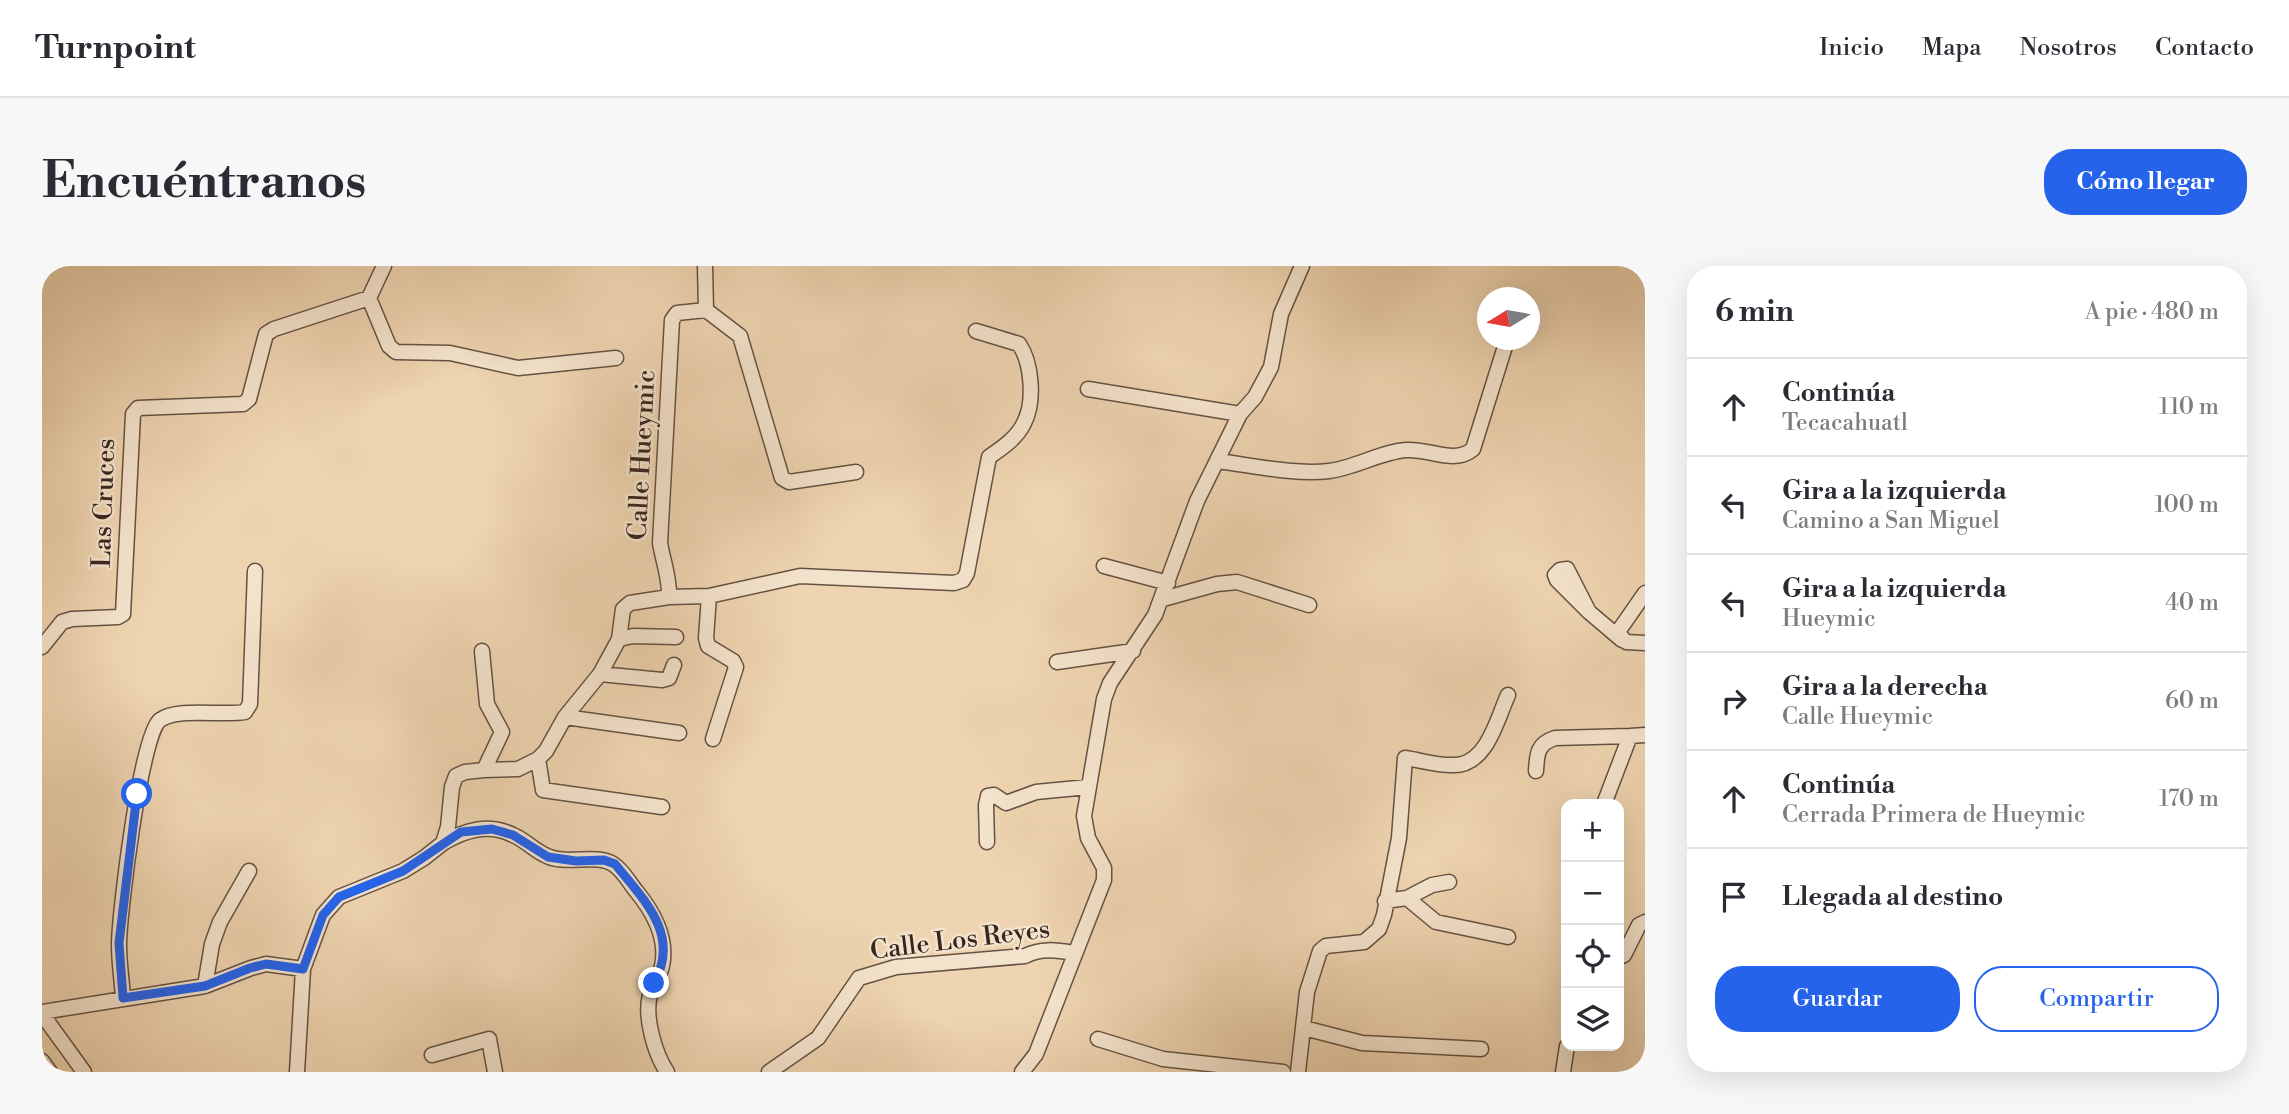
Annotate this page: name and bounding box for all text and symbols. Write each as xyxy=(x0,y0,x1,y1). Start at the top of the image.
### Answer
text: Turnpoint xyxy=(35,28,196,69)
text: Inicio xyxy=(1819,33,1884,63)
text: Mapa xyxy=(1922,33,1981,63)
text: Nosotros xyxy=(2019,33,2117,63)
text: Contacto xyxy=(2155,33,2254,63)
button: Cómo llegar xyxy=(2044,149,2247,215)
text: Encuéntranos xyxy=(42,152,366,213)
north arrow xyxy=(1477,287,1540,350)
text: 6 min xyxy=(1715,293,1794,331)
text: A pie · 480 m xyxy=(2085,298,2219,326)
street label: Calle Hueymic xyxy=(622,369,662,541)
text: Continúa xyxy=(1782,377,1895,409)
icon: ahead xyxy=(1715,388,1753,426)
text: 110 m xyxy=(2159,393,2219,421)
text: Tecacahuatl xyxy=(1782,409,1908,437)
street label: Las Cruces xyxy=(86,438,122,568)
text: Gira a la izquierda xyxy=(1782,475,2006,507)
icon: left xyxy=(1715,486,1753,524)
text: 100 m xyxy=(2154,491,2219,519)
text: Camino a San Miguel xyxy=(1782,507,2000,535)
text: Gira a la izquierda xyxy=(1782,573,2006,605)
icon: left xyxy=(1715,584,1753,622)
text: 40 m xyxy=(2165,589,2219,617)
text: Hueymic xyxy=(1782,605,1876,633)
text: Gira a la derecha xyxy=(1782,671,1988,703)
icon: right xyxy=(1715,682,1753,720)
text: 60 m xyxy=(2165,687,2219,715)
text: Calle Hueymic xyxy=(1782,703,1933,731)
text: Continúa xyxy=(1782,769,1895,801)
route start xyxy=(121,778,152,809)
icon: ahead xyxy=(1715,780,1753,818)
text: 170 m xyxy=(2159,785,2219,813)
map controls xyxy=(1561,799,1624,1051)
button: + xyxy=(1561,799,1624,862)
text: Cerrada Primera de Hueymic xyxy=(1782,801,2085,829)
button: − xyxy=(1561,862,1624,925)
icon: arrive xyxy=(1715,878,1753,916)
text: Llegada al destino xyxy=(1782,881,2003,913)
street label: Calle Los Reyes xyxy=(868,913,1052,967)
button: locate xyxy=(1561,925,1624,988)
button: Guardar xyxy=(1715,966,1960,1032)
button: Compartir xyxy=(1974,966,2219,1032)
route end xyxy=(638,967,669,998)
button: layers xyxy=(1561,988,1624,1051)

